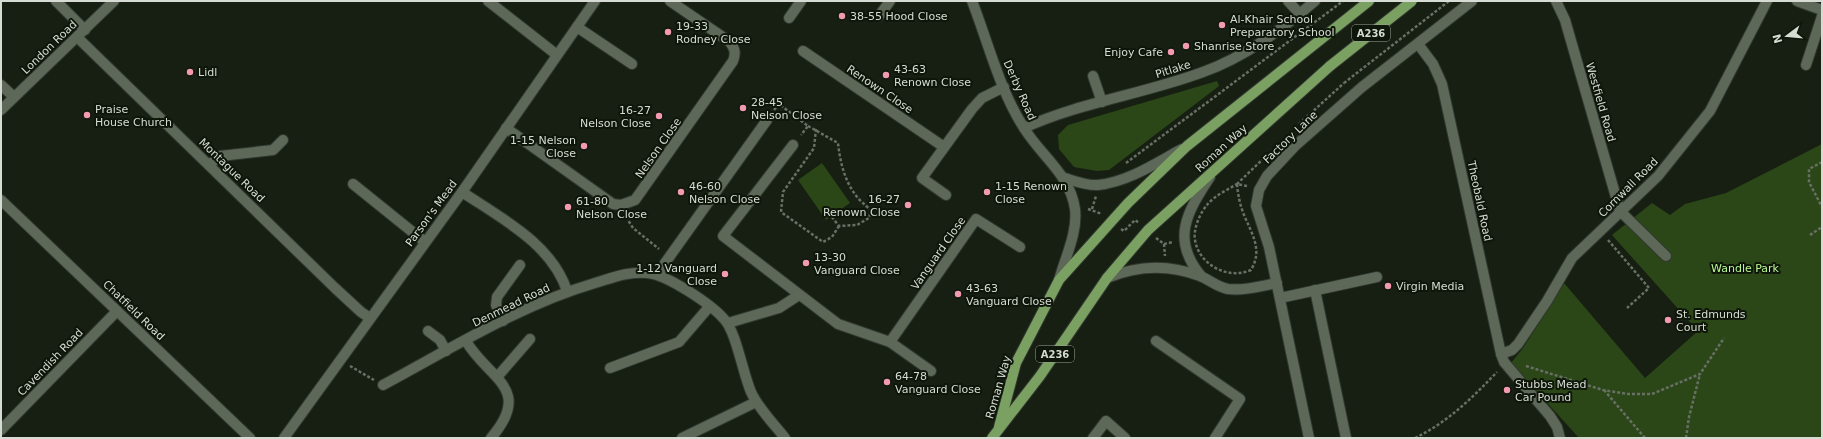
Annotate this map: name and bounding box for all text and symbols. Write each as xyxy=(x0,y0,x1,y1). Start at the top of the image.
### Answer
place label: 38-55 Hood Close xyxy=(850,10,948,23)
marker: 38-55 Hood Close xyxy=(837,11,847,21)
place label: Al-Khair School Preparatory School xyxy=(1230,13,1335,39)
north arrow xyxy=(1767,16,1807,56)
street label: London Road xyxy=(19,18,80,77)
place label: 19-33 Rodney Close xyxy=(676,20,751,46)
marker: Al-Khair School Preparatory School xyxy=(1217,20,1227,30)
road number: A236 xyxy=(1352,25,1390,41)
marker: 19-33 Rodney Close xyxy=(663,27,673,37)
text: N xyxy=(1770,32,1785,45)
place label: Shanrise Store xyxy=(1194,40,1275,53)
marker: Shanrise Store xyxy=(1181,41,1191,51)
place label: Enjoy Cafe xyxy=(1104,46,1163,59)
marker: Enjoy Cafe xyxy=(1166,47,1176,57)
street label: Derby Road xyxy=(1001,58,1039,122)
street label: Pitlake xyxy=(1154,58,1193,81)
street label: Westfield Road xyxy=(1583,61,1618,143)
street label: Renown Close xyxy=(844,62,915,116)
place label: 43-63 Renown Close xyxy=(894,63,971,89)
place label: Lidl xyxy=(198,66,217,79)
marker: Lidl xyxy=(185,67,195,77)
marker: 43-63 Renown Close xyxy=(881,70,891,80)
place label: 28-45 Nelson Close xyxy=(751,96,822,122)
place label: Praise House Church xyxy=(95,103,172,129)
marker: 28-45 Nelson Close xyxy=(738,103,748,113)
place label: 16-27 Nelson Close xyxy=(580,104,651,130)
street label: Factory Lane xyxy=(1261,108,1320,166)
marker: Praise House Church xyxy=(82,110,92,120)
marker: 16-27 Nelson Close xyxy=(654,111,664,121)
street label: Nelson Close xyxy=(633,115,684,181)
street label: Roman Way xyxy=(1193,121,1250,175)
place label: 1-15 Nelson Close xyxy=(510,134,576,160)
street label: Montague Road xyxy=(196,136,267,205)
marker: 1-15 Nelson Close xyxy=(579,141,589,151)
street label: Cornwall Road xyxy=(1596,155,1661,220)
street label: Theobald Road xyxy=(1464,159,1494,243)
street label: Parson's Mead xyxy=(403,177,460,249)
place label: 46-60 Nelson Close xyxy=(689,180,760,206)
place label: 1-15 Renown Close xyxy=(995,180,1067,206)
marker: 46-60 Nelson Close xyxy=(676,187,686,197)
marker: 1-15 Renown Close xyxy=(982,187,992,197)
place label: 16-27 Renown Close xyxy=(823,193,900,219)
place label: 61-80 Nelson Close xyxy=(576,195,647,221)
marker: 16-27 Renown Close xyxy=(903,200,913,210)
marker: 61-80 Nelson Close xyxy=(563,202,573,212)
street label: Vanguard Close xyxy=(908,214,968,292)
place label: 13-30 Vanguard Close xyxy=(814,251,900,277)
marker: 13-30 Vanguard Close xyxy=(801,258,811,268)
place label: 1-12 Vanguard Close xyxy=(636,262,717,288)
park label: Wandle Park xyxy=(1711,262,1780,275)
marker: 1-12 Vanguard Close xyxy=(720,269,730,279)
street label: Chatfield Road xyxy=(100,278,167,343)
place label: Virgin Media xyxy=(1396,280,1464,293)
street label: Denmead Road xyxy=(470,281,552,330)
marker: Virgin Media xyxy=(1383,281,1393,291)
place label: 43-63 Vanguard Close xyxy=(966,282,1052,308)
marker: 43-63 Vanguard Close xyxy=(953,289,963,299)
place label: St. Edmunds Court xyxy=(1676,308,1746,334)
marker: St. Edmunds Court xyxy=(1663,315,1673,325)
street label: Cavendish Road xyxy=(15,326,86,399)
road number: A236 xyxy=(1036,346,1074,362)
street label: Roman Way xyxy=(983,354,1014,420)
place label: 64-78 Vanguard Close xyxy=(895,370,981,396)
marker: 64-78 Vanguard Close xyxy=(882,377,892,387)
place label: Stubbs Mead Car Pound xyxy=(1515,378,1586,404)
marker: Stubbs Mead Car Pound xyxy=(1502,385,1512,395)

